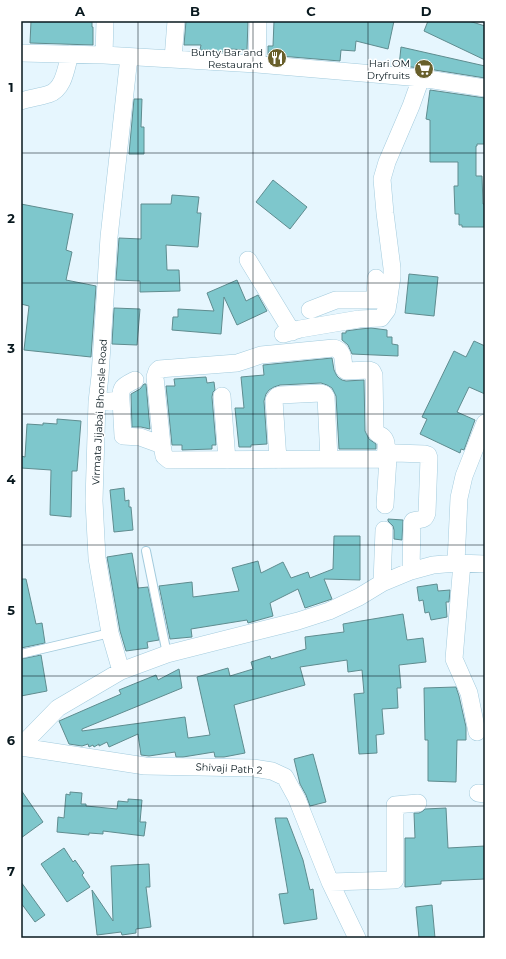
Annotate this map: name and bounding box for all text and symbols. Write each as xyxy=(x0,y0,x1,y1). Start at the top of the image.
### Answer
text: A xyxy=(74,3,86,19)
text: B xyxy=(190,3,200,19)
text: C xyxy=(306,3,316,19)
text: D xyxy=(421,3,432,19)
place label: Bunty Bar and Restaurant xyxy=(191,46,263,71)
restaurant icon: Bunty Bar and Restaurant xyxy=(266,47,288,69)
place label: Hari OM Dryfruits xyxy=(367,57,410,82)
supermarket icon: Hari OM Dryfruits xyxy=(413,58,435,80)
text: 1 xyxy=(8,79,14,95)
text: 2 xyxy=(7,210,15,226)
street label: Virmata Jijabai Bhonsle Road xyxy=(89,339,110,485)
text: 3 xyxy=(6,340,15,356)
text: 4 xyxy=(7,471,16,487)
text: 5 xyxy=(7,602,15,618)
text: 6 xyxy=(7,732,16,748)
street label: Shivaji Path 2 xyxy=(195,760,263,777)
text: 7 xyxy=(7,863,15,879)

